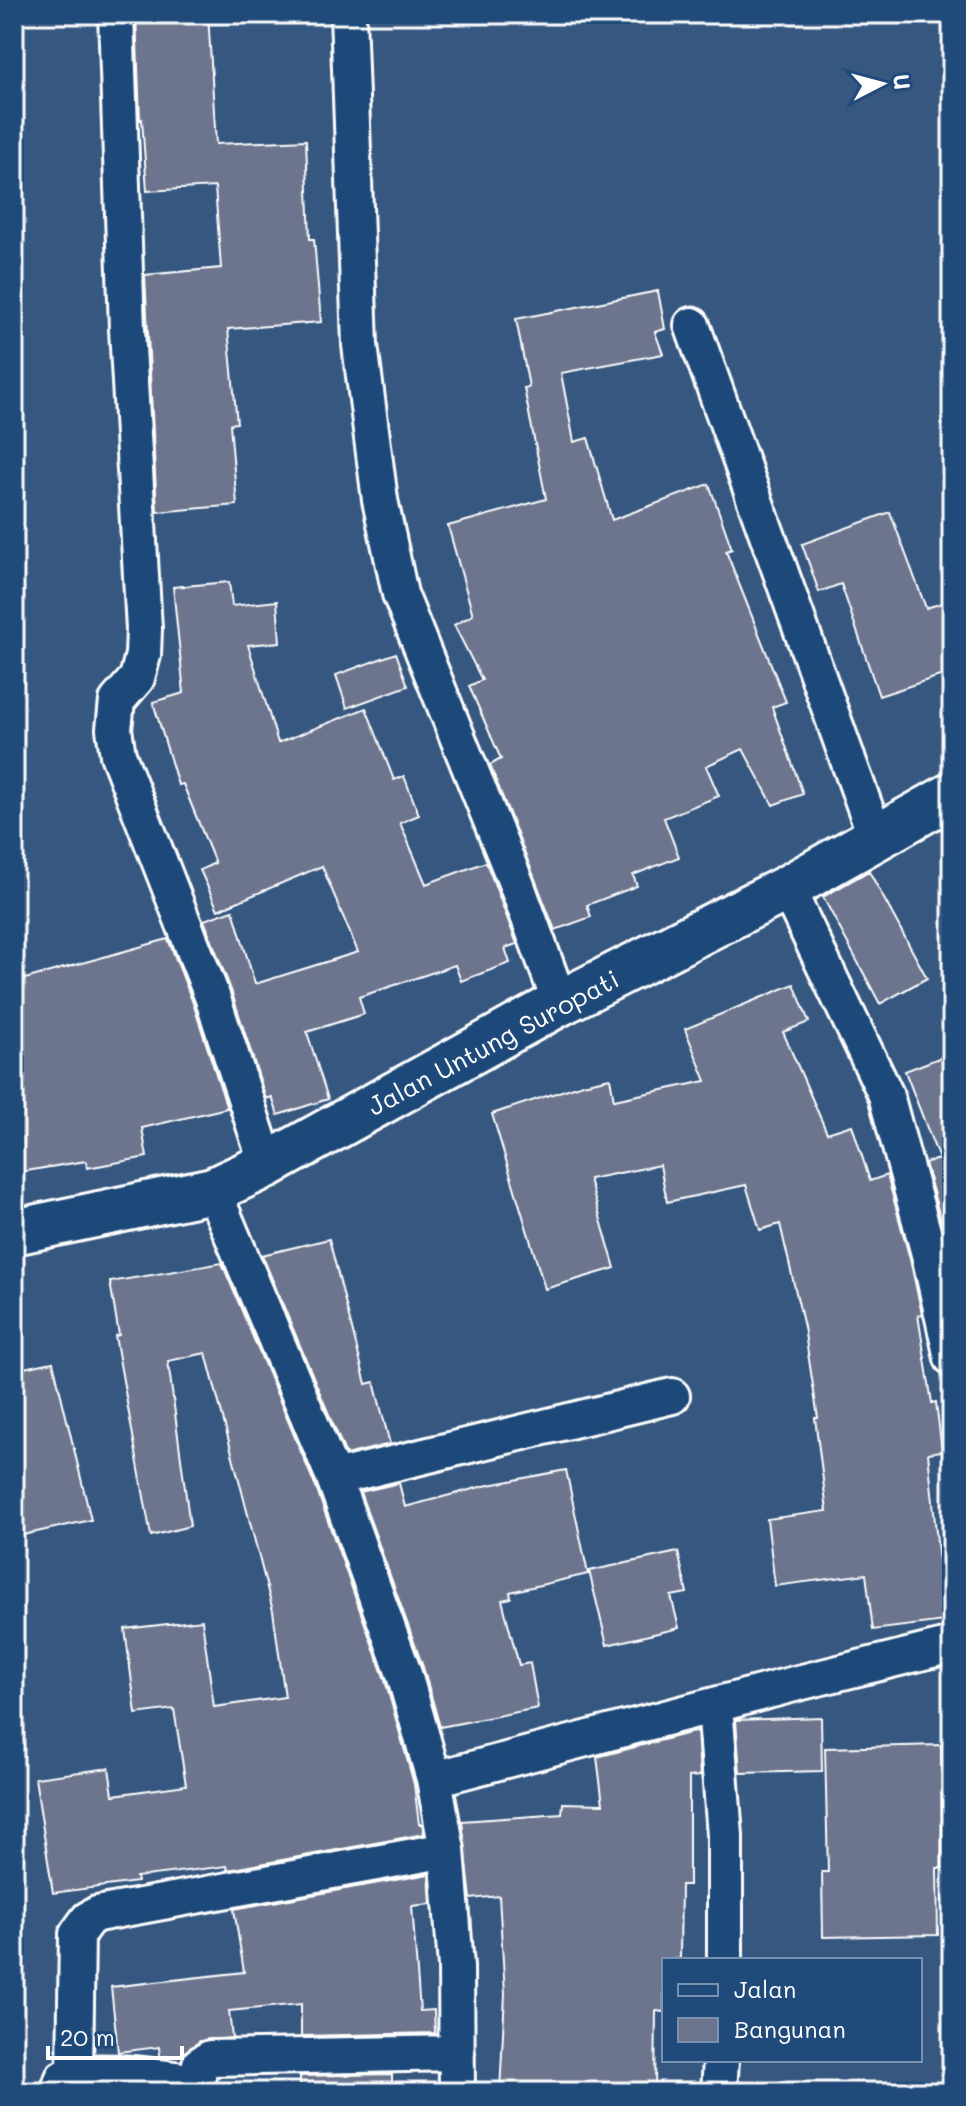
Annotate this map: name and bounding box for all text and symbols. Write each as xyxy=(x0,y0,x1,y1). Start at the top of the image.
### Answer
north arrow xyxy=(842,44,922,124)
text: U xyxy=(887,73,918,91)
street label: Jalan Untung Suropati xyxy=(361,961,625,1123)
legend xyxy=(662,1958,922,2062)
text: Jalan xyxy=(734,1973,796,2004)
scale bar xyxy=(48,2010,182,2060)
text: Bangunan xyxy=(734,2013,846,2044)
text: 20 m xyxy=(60,2021,115,2052)

